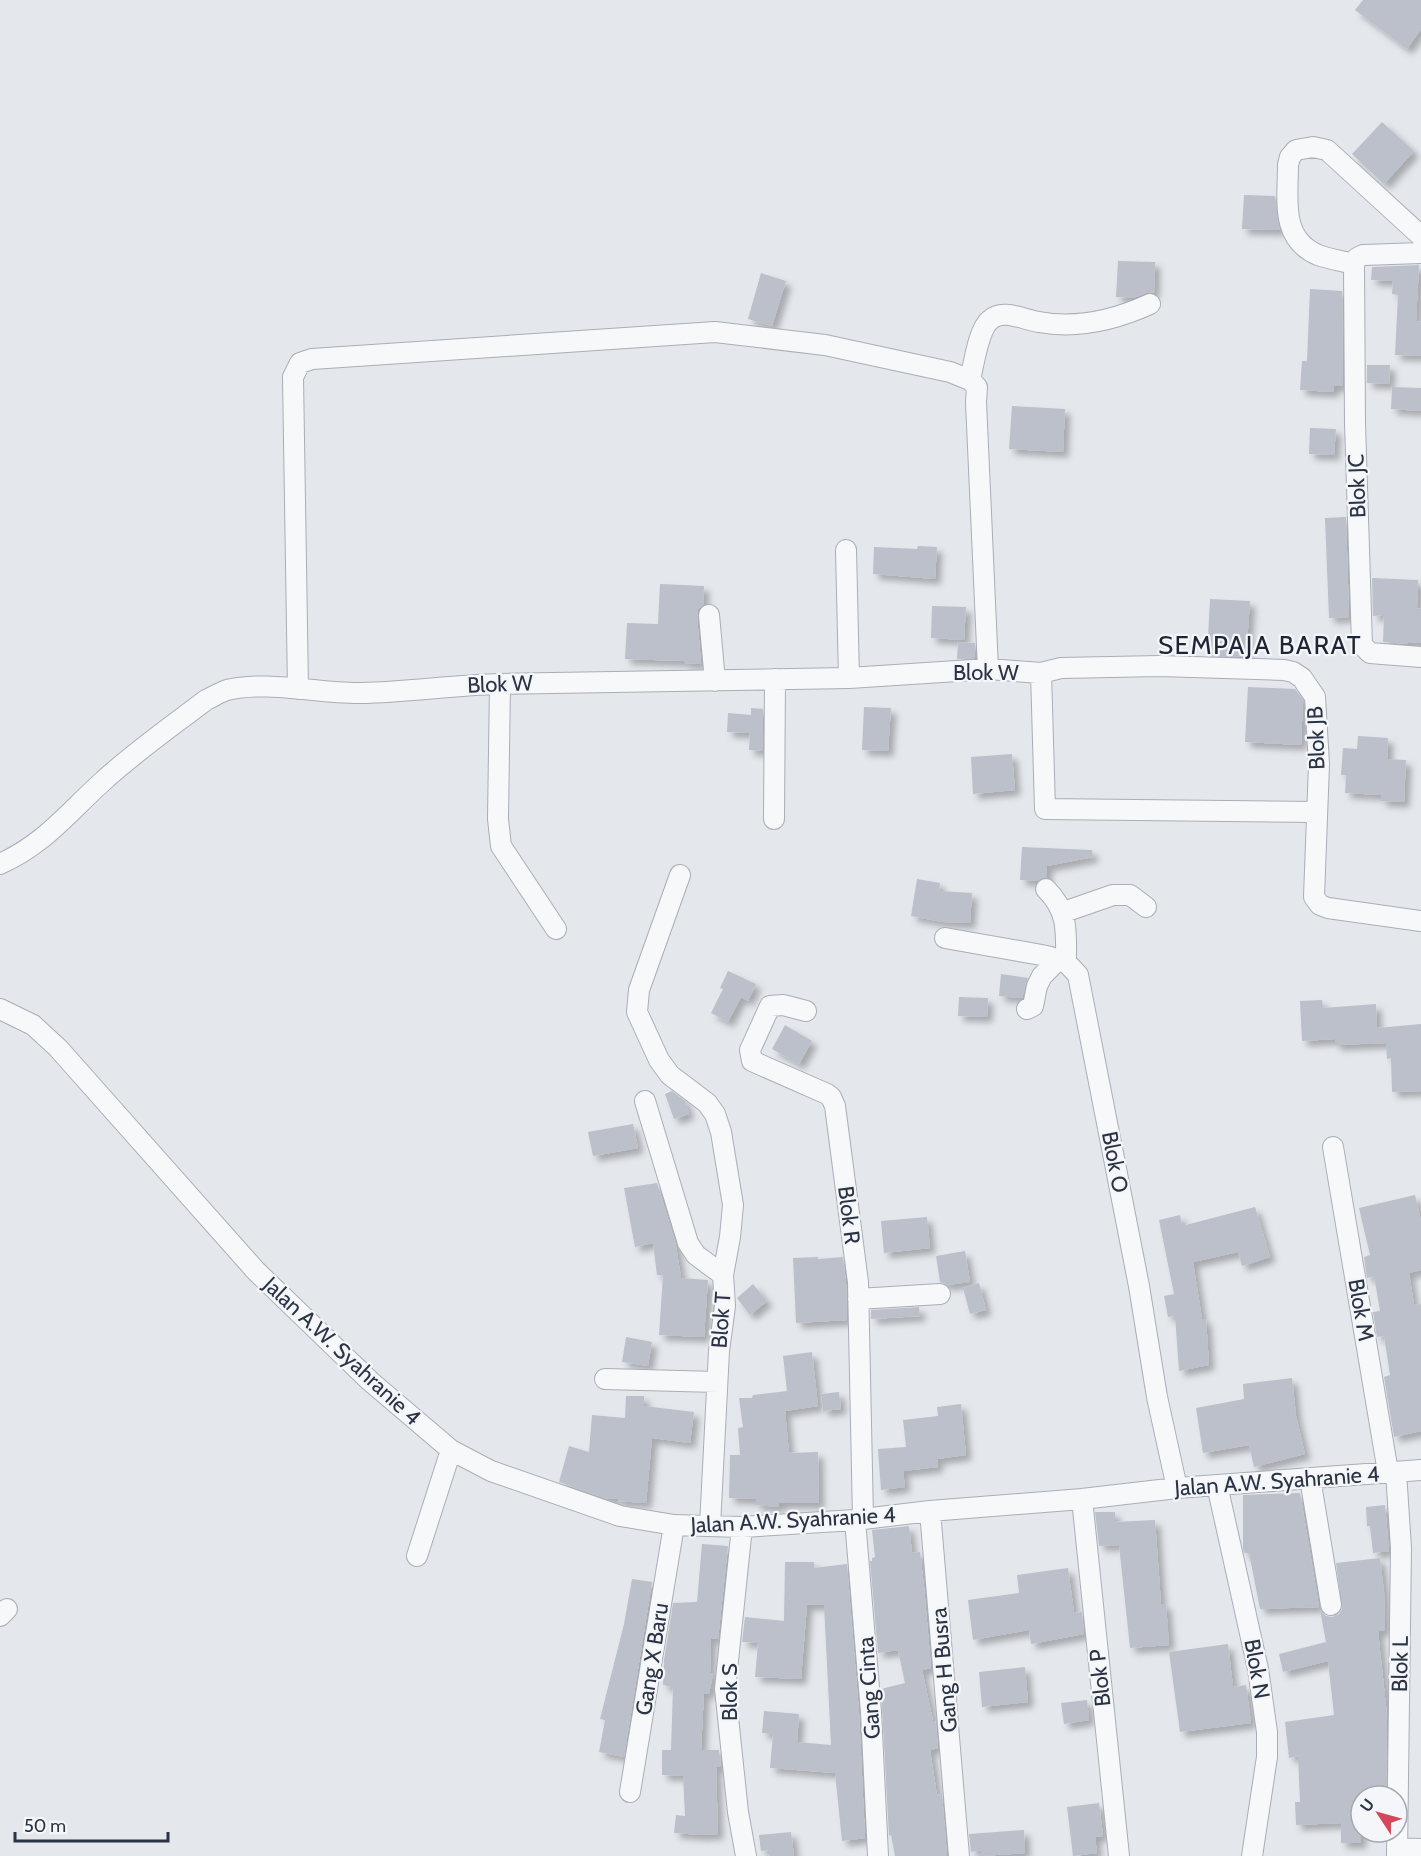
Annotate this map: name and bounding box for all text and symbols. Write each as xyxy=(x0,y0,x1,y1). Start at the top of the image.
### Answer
street label: Blok JC xyxy=(1342,453,1372,519)
district label: SEMPAJA BARAT xyxy=(1158,629,1362,661)
street label: Blok W xyxy=(953,659,1019,686)
street label: Blok W xyxy=(467,669,534,699)
street label: Blok JB xyxy=(1301,706,1331,770)
street label: Blok O xyxy=(1096,1129,1134,1195)
street label: Blok R xyxy=(832,1184,866,1246)
street label: Jalan A.W. Syahranie 4 xyxy=(257,1270,426,1431)
street label: Blok M xyxy=(1342,1277,1380,1343)
street label: Blok T xyxy=(706,1290,736,1349)
street label: Jalan A.W. Syahranie 4 xyxy=(1173,1460,1381,1502)
street label: Jalan A.W. Syahranie 4 xyxy=(689,1501,896,1539)
street label: Gang X Baru xyxy=(630,1601,674,1717)
street label: Gang H Busra xyxy=(925,1606,963,1733)
street label: Gang Cinta xyxy=(852,1635,886,1740)
street label: Blok L xyxy=(1386,1636,1414,1692)
street label: Blok N xyxy=(1238,1637,1276,1701)
street label: Blok P xyxy=(1084,1648,1116,1708)
street label: Blok S xyxy=(716,1663,743,1721)
north arrow xyxy=(1349,1784,1409,1844)
text: U xyxy=(1356,1795,1378,1816)
scale bar xyxy=(15,1805,168,1843)
text: 50 m xyxy=(24,1815,66,1837)

